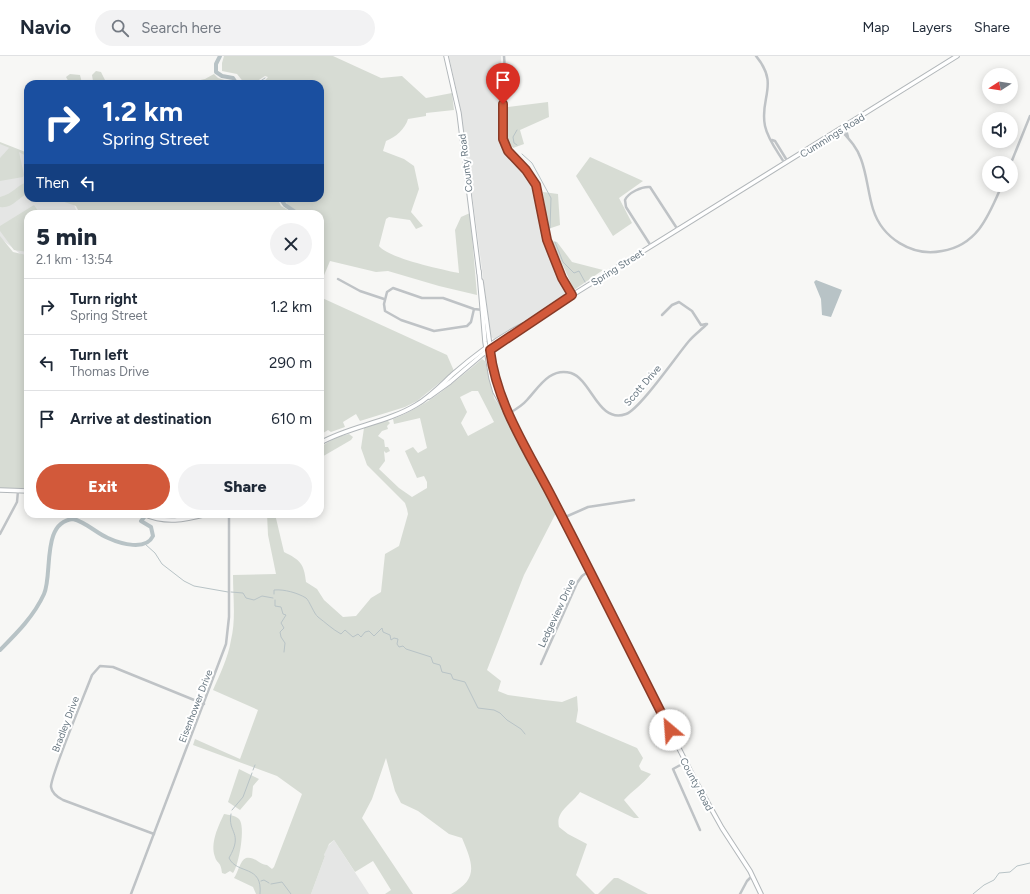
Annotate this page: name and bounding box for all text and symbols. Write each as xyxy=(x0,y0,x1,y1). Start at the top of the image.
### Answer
search box xyxy=(95,10,375,46)
text: Navio xyxy=(20,16,71,39)
icon: search xyxy=(109,17,131,39)
text: Search here xyxy=(141,19,221,37)
text: Map xyxy=(862,19,890,36)
text: Layers xyxy=(912,19,952,36)
text: Share xyxy=(974,19,1010,36)
pin xyxy=(486,63,520,104)
north arrow xyxy=(982,68,1018,104)
map controls xyxy=(982,68,1018,192)
icon: arrive xyxy=(492,69,514,91)
text: 1.2 km xyxy=(102,94,183,128)
icon: right xyxy=(36,96,88,148)
street label: Cummings Road xyxy=(798,110,867,160)
button: sound xyxy=(982,112,1018,148)
text: Spring Street xyxy=(102,128,209,150)
street label: County Road xyxy=(455,133,476,193)
button: search xyxy=(982,156,1018,192)
icon: left xyxy=(77,172,99,194)
text: Then xyxy=(36,174,69,192)
text: 5 min xyxy=(36,222,97,251)
button: close xyxy=(270,223,312,265)
street label: Spring Street xyxy=(589,246,646,289)
text: 2.1 km · 13:54 xyxy=(36,252,113,267)
text: Turn right xyxy=(70,290,138,308)
icon: right xyxy=(36,296,58,318)
text: 1.2 km xyxy=(271,298,312,316)
text: Spring Street xyxy=(70,308,148,323)
text: Turn left xyxy=(70,346,128,364)
icon: left xyxy=(36,352,58,374)
text: 290 m xyxy=(269,354,312,372)
street label: Scott Drive xyxy=(621,362,664,409)
text: Thomas Drive xyxy=(70,364,149,379)
icon: arrive xyxy=(36,408,58,430)
text: Arrive at destination xyxy=(70,410,211,428)
text: 610 m xyxy=(271,410,312,428)
button: Exit xyxy=(36,464,170,510)
button: Share xyxy=(178,464,312,510)
street label: Ledgeview Drive xyxy=(535,576,578,649)
street label: Eisenhower Drive xyxy=(176,667,216,745)
street label: Bradley Drive xyxy=(49,694,82,754)
position arrow xyxy=(649,709,691,751)
street label: County Road xyxy=(677,755,716,813)

